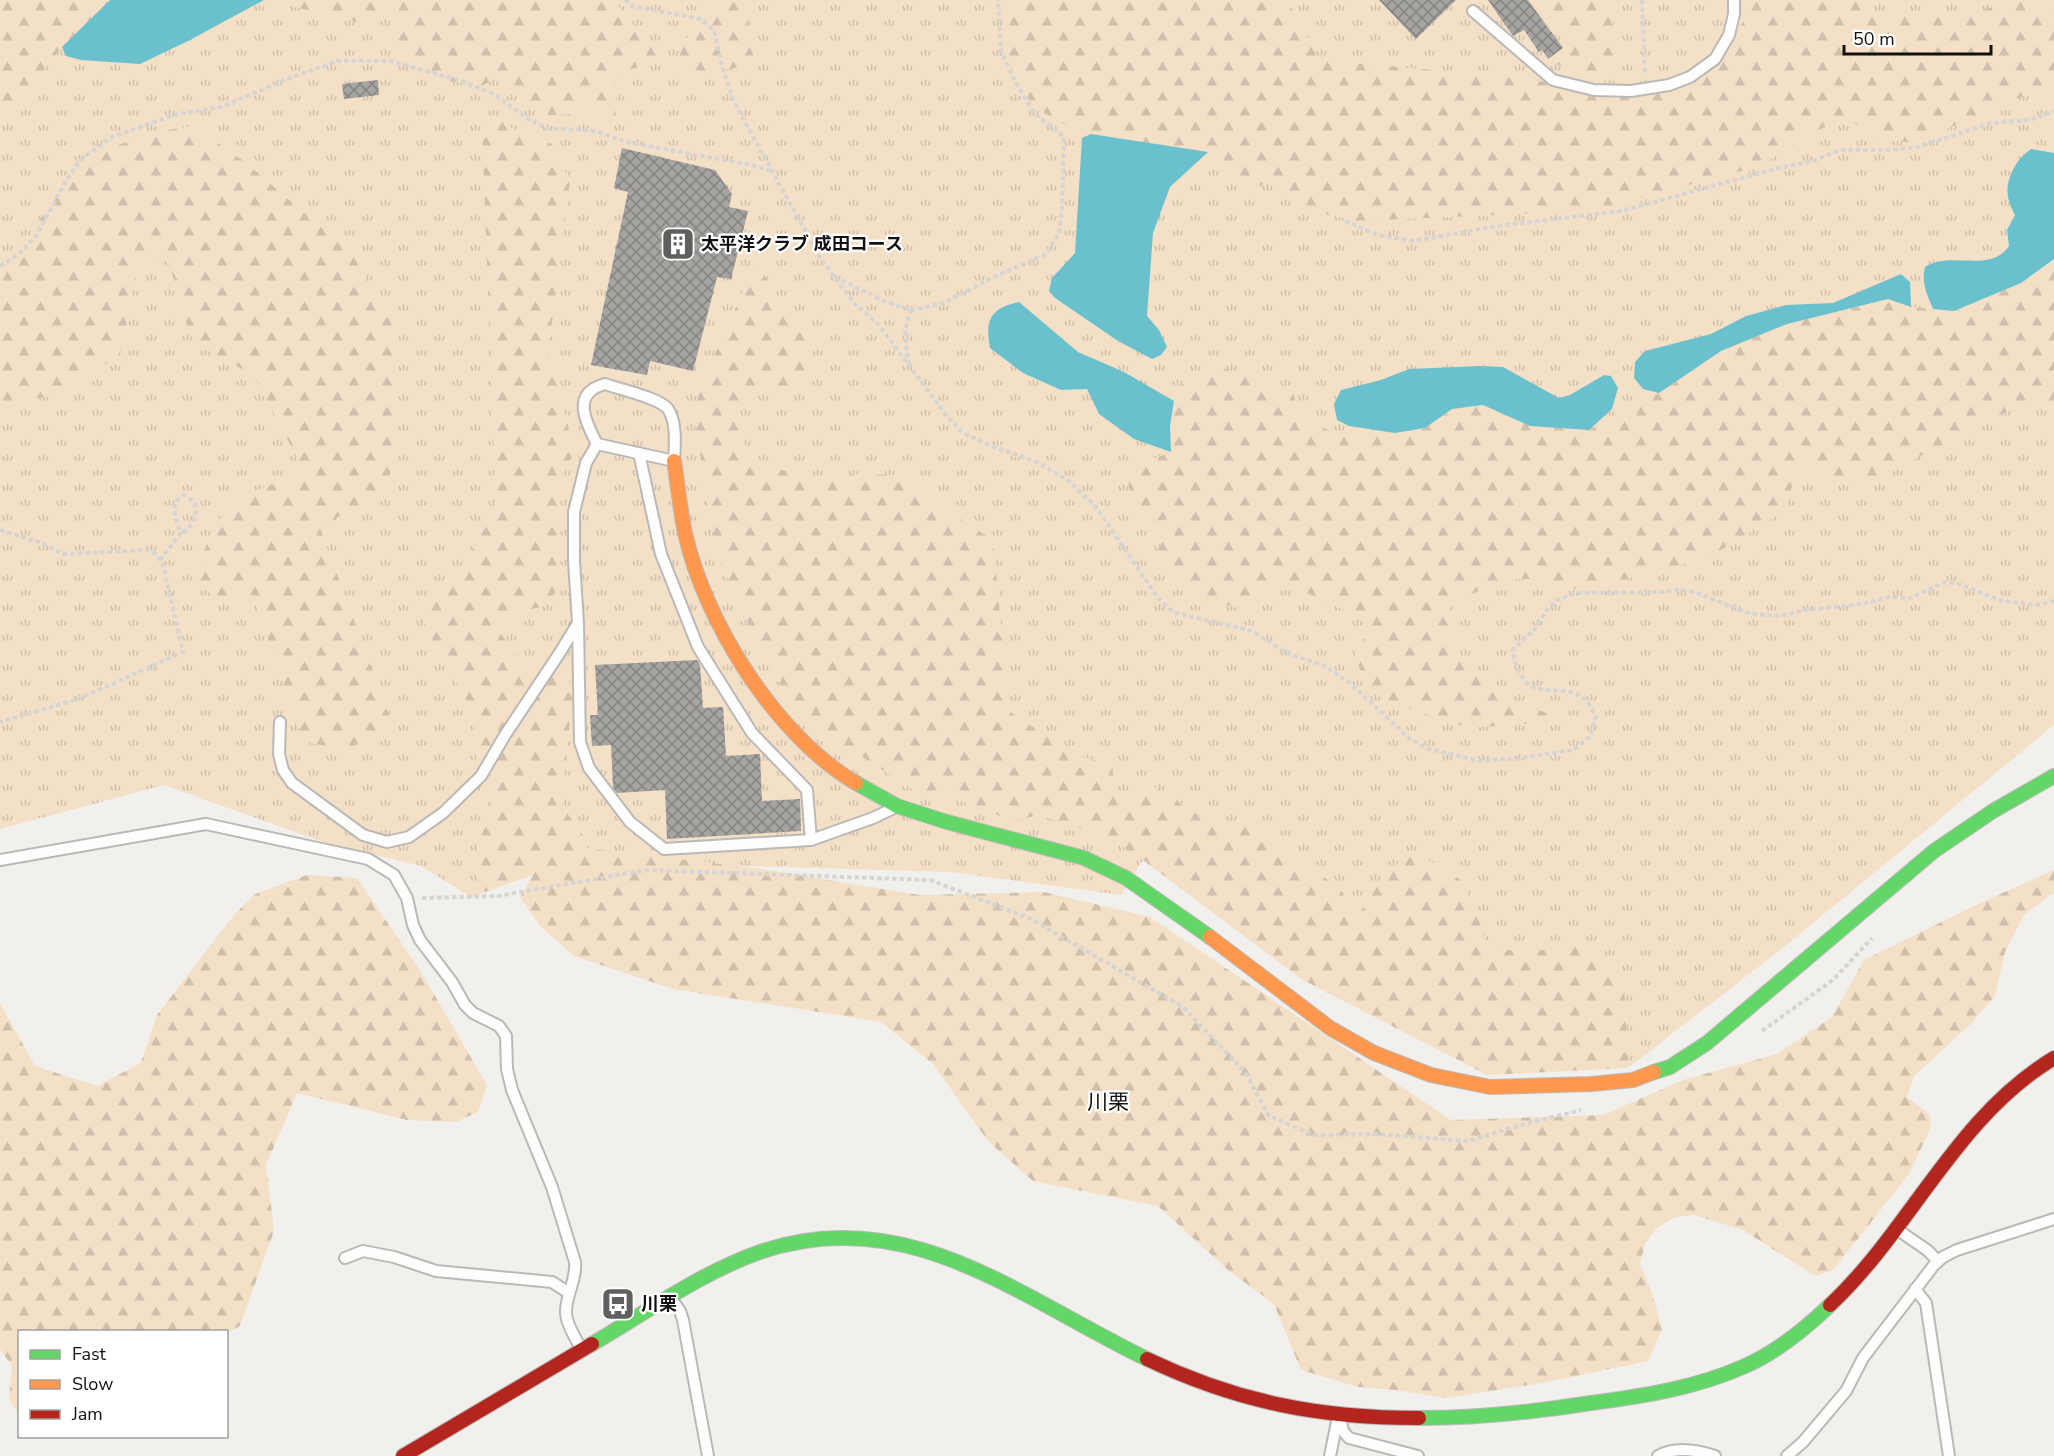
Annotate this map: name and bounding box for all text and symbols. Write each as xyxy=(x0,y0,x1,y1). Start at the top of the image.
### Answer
scale bar xyxy=(1844,18,1991,56)
text: 50 m xyxy=(1853,27,1895,51)
building icon: 太平洋クラブ 成田コース xyxy=(660,226,696,262)
place label: 太平洋クラブ 成田コース xyxy=(701,232,903,256)
district label: 川栗 xyxy=(1087,1088,1129,1116)
bus stop icon: 川栗 xyxy=(600,1286,636,1322)
place label: 川栗 xyxy=(641,1292,677,1316)
legend xyxy=(18,1330,228,1438)
text: Fast xyxy=(72,1342,107,1366)
text: Slow xyxy=(72,1372,113,1396)
text: Jam xyxy=(71,1402,103,1426)

